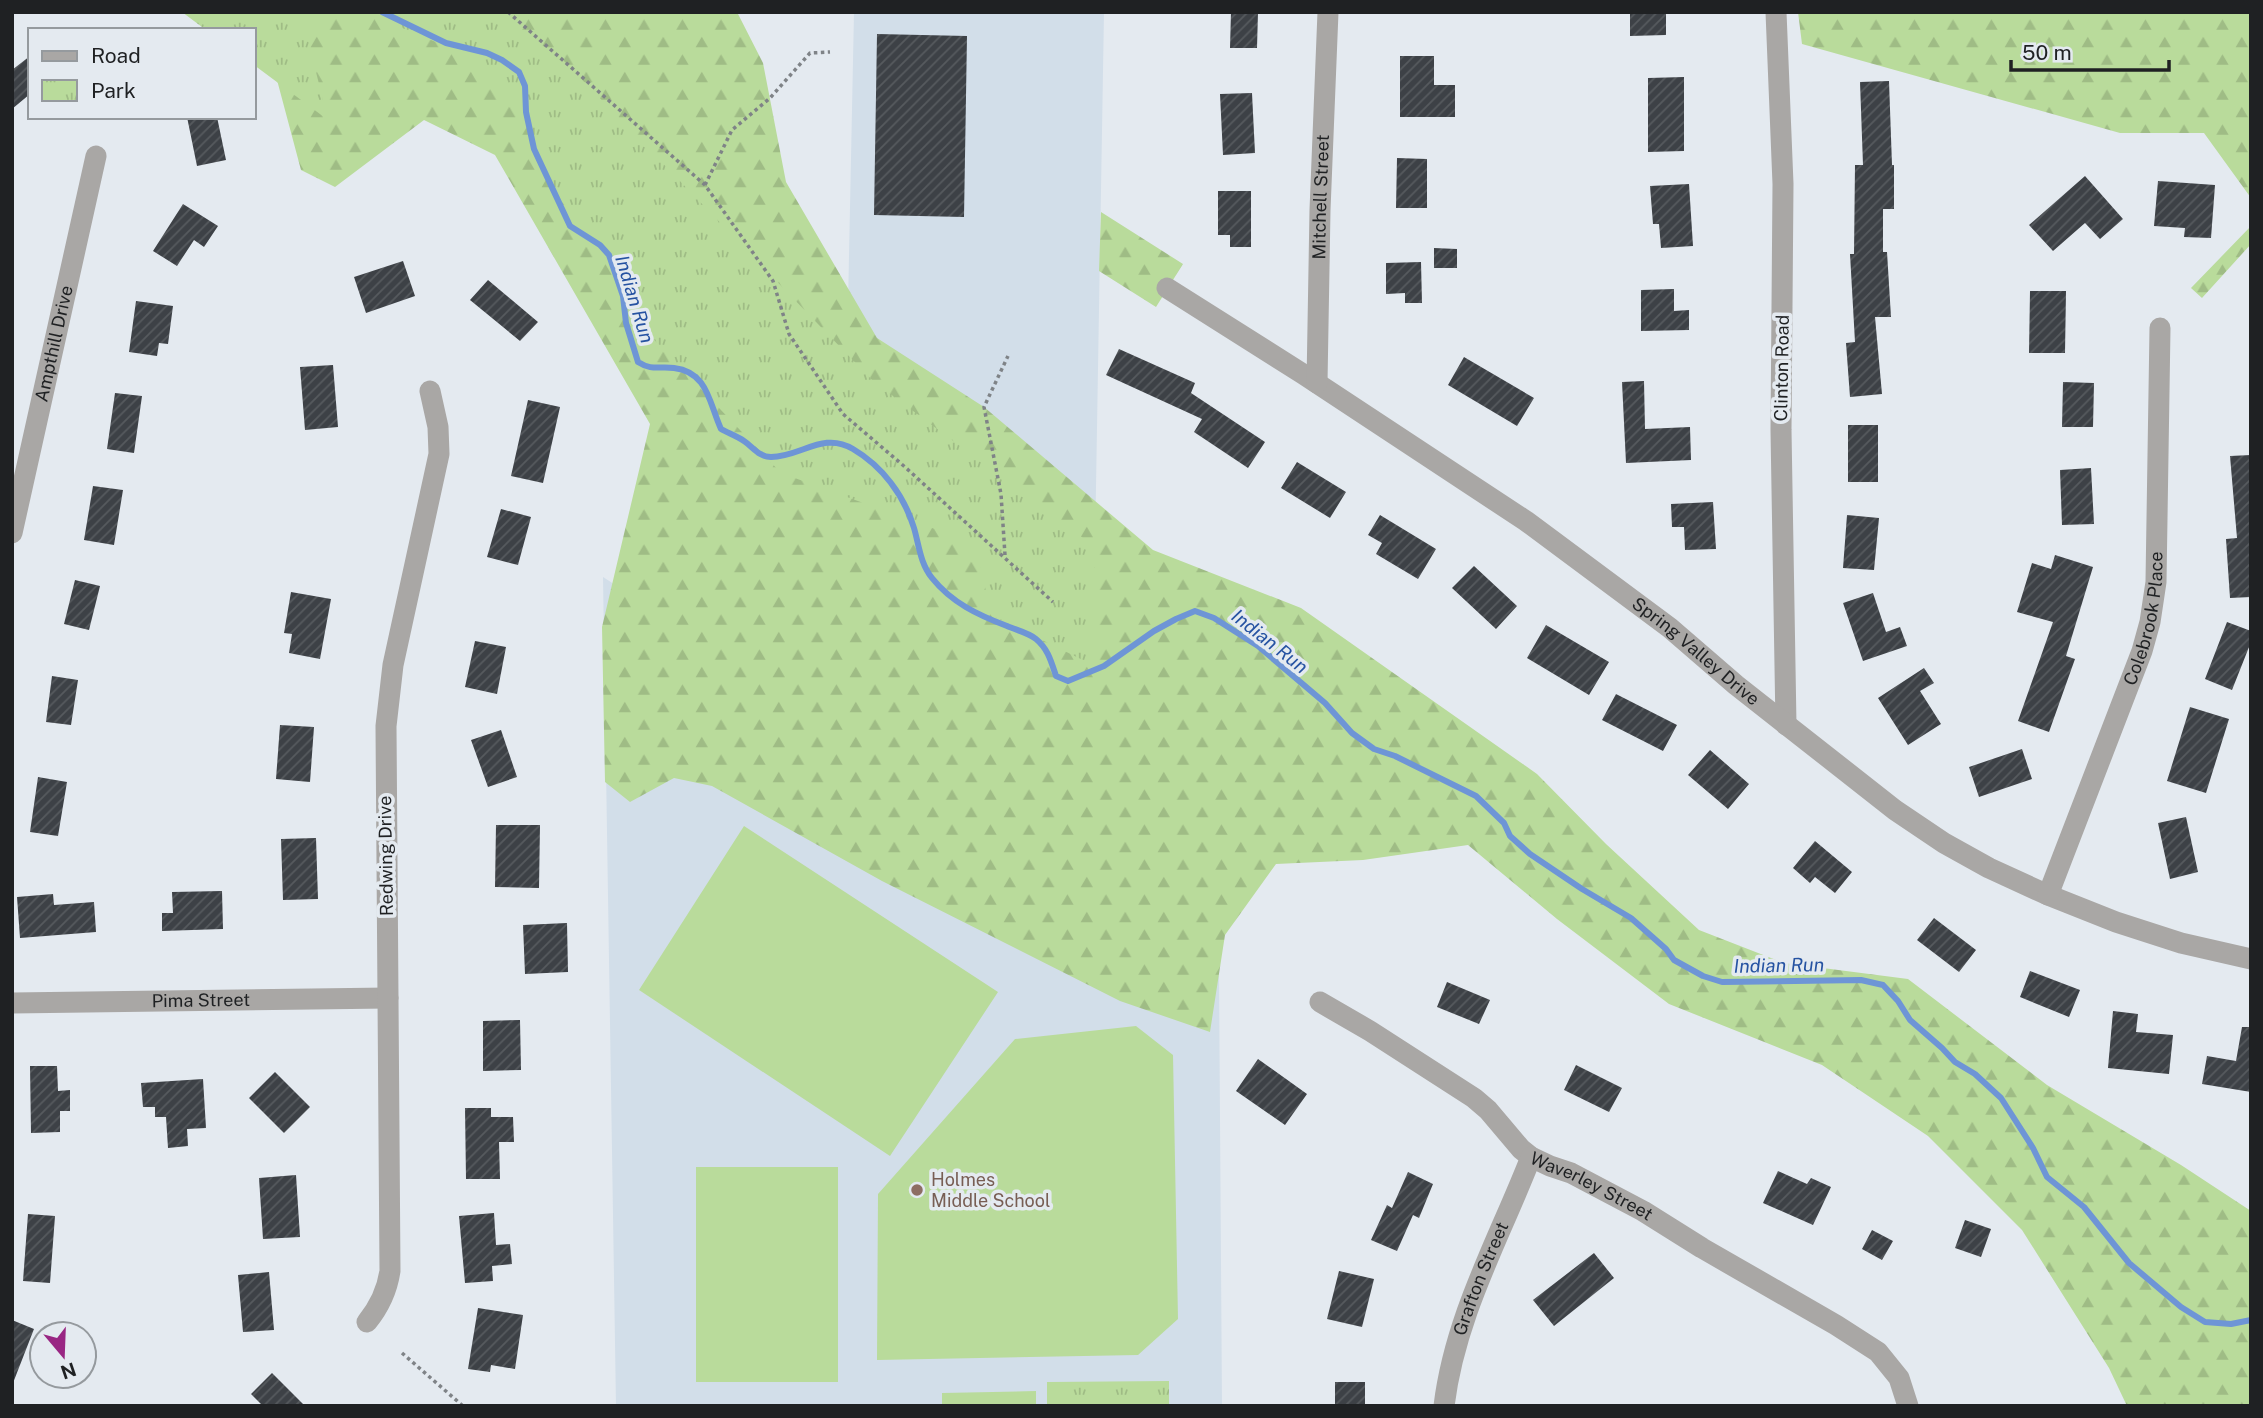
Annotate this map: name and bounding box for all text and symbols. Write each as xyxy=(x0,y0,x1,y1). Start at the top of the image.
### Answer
legend xyxy=(28,28,256,119)
scale bar xyxy=(2011,28,2168,72)
text: 50 m xyxy=(2022,40,2072,65)
text: Road xyxy=(91,43,141,68)
text: Park xyxy=(91,78,136,103)
street label: Mitchell Street xyxy=(1308,134,1333,260)
water label: Indian Run xyxy=(611,252,659,346)
street label: Ampthill Drive xyxy=(31,283,77,404)
street label: Clinton Road xyxy=(1770,314,1793,421)
street label: Colebrook Place xyxy=(2119,551,2166,688)
street label: Spring Valley Drive xyxy=(1628,592,1764,709)
water label: Indian Run xyxy=(1227,604,1313,678)
street label: Redwing Drive xyxy=(374,796,397,916)
water label: Indian Run xyxy=(1733,953,1825,977)
street label: Pima Street xyxy=(152,989,250,1011)
street label: Waverley Street xyxy=(1527,1147,1657,1225)
place label: Holmes Middle School xyxy=(931,1169,1050,1211)
marker: Holmes Middle School xyxy=(909,1182,925,1198)
street label: Grafton Street xyxy=(1449,1218,1512,1338)
north arrow xyxy=(28,1320,98,1390)
text: N xyxy=(58,1358,79,1384)

